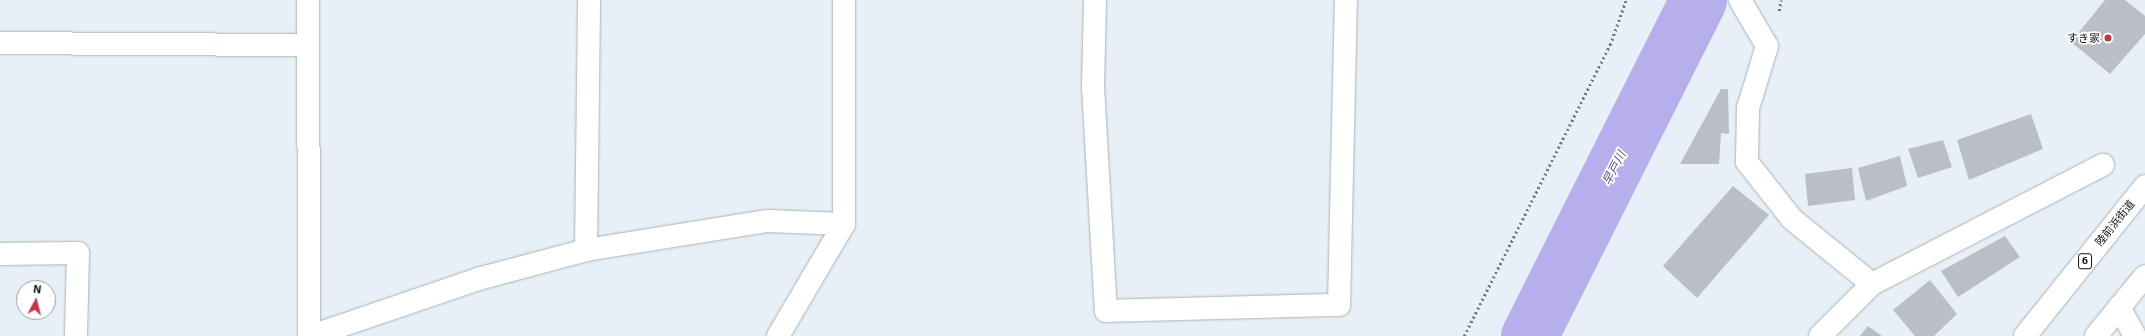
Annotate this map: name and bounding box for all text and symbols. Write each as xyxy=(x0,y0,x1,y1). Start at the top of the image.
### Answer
place label: すき家 xyxy=(2067,31,2100,45)
marker: すき家 xyxy=(2103,33,2113,43)
water label: 早戸川 xyxy=(1599,149,1629,187)
street label: 陸前浜街道 xyxy=(2093,197,2137,249)
road number: 6 xyxy=(2078,253,2092,269)
north arrow xyxy=(16,280,56,320)
text: N xyxy=(33,282,42,296)

